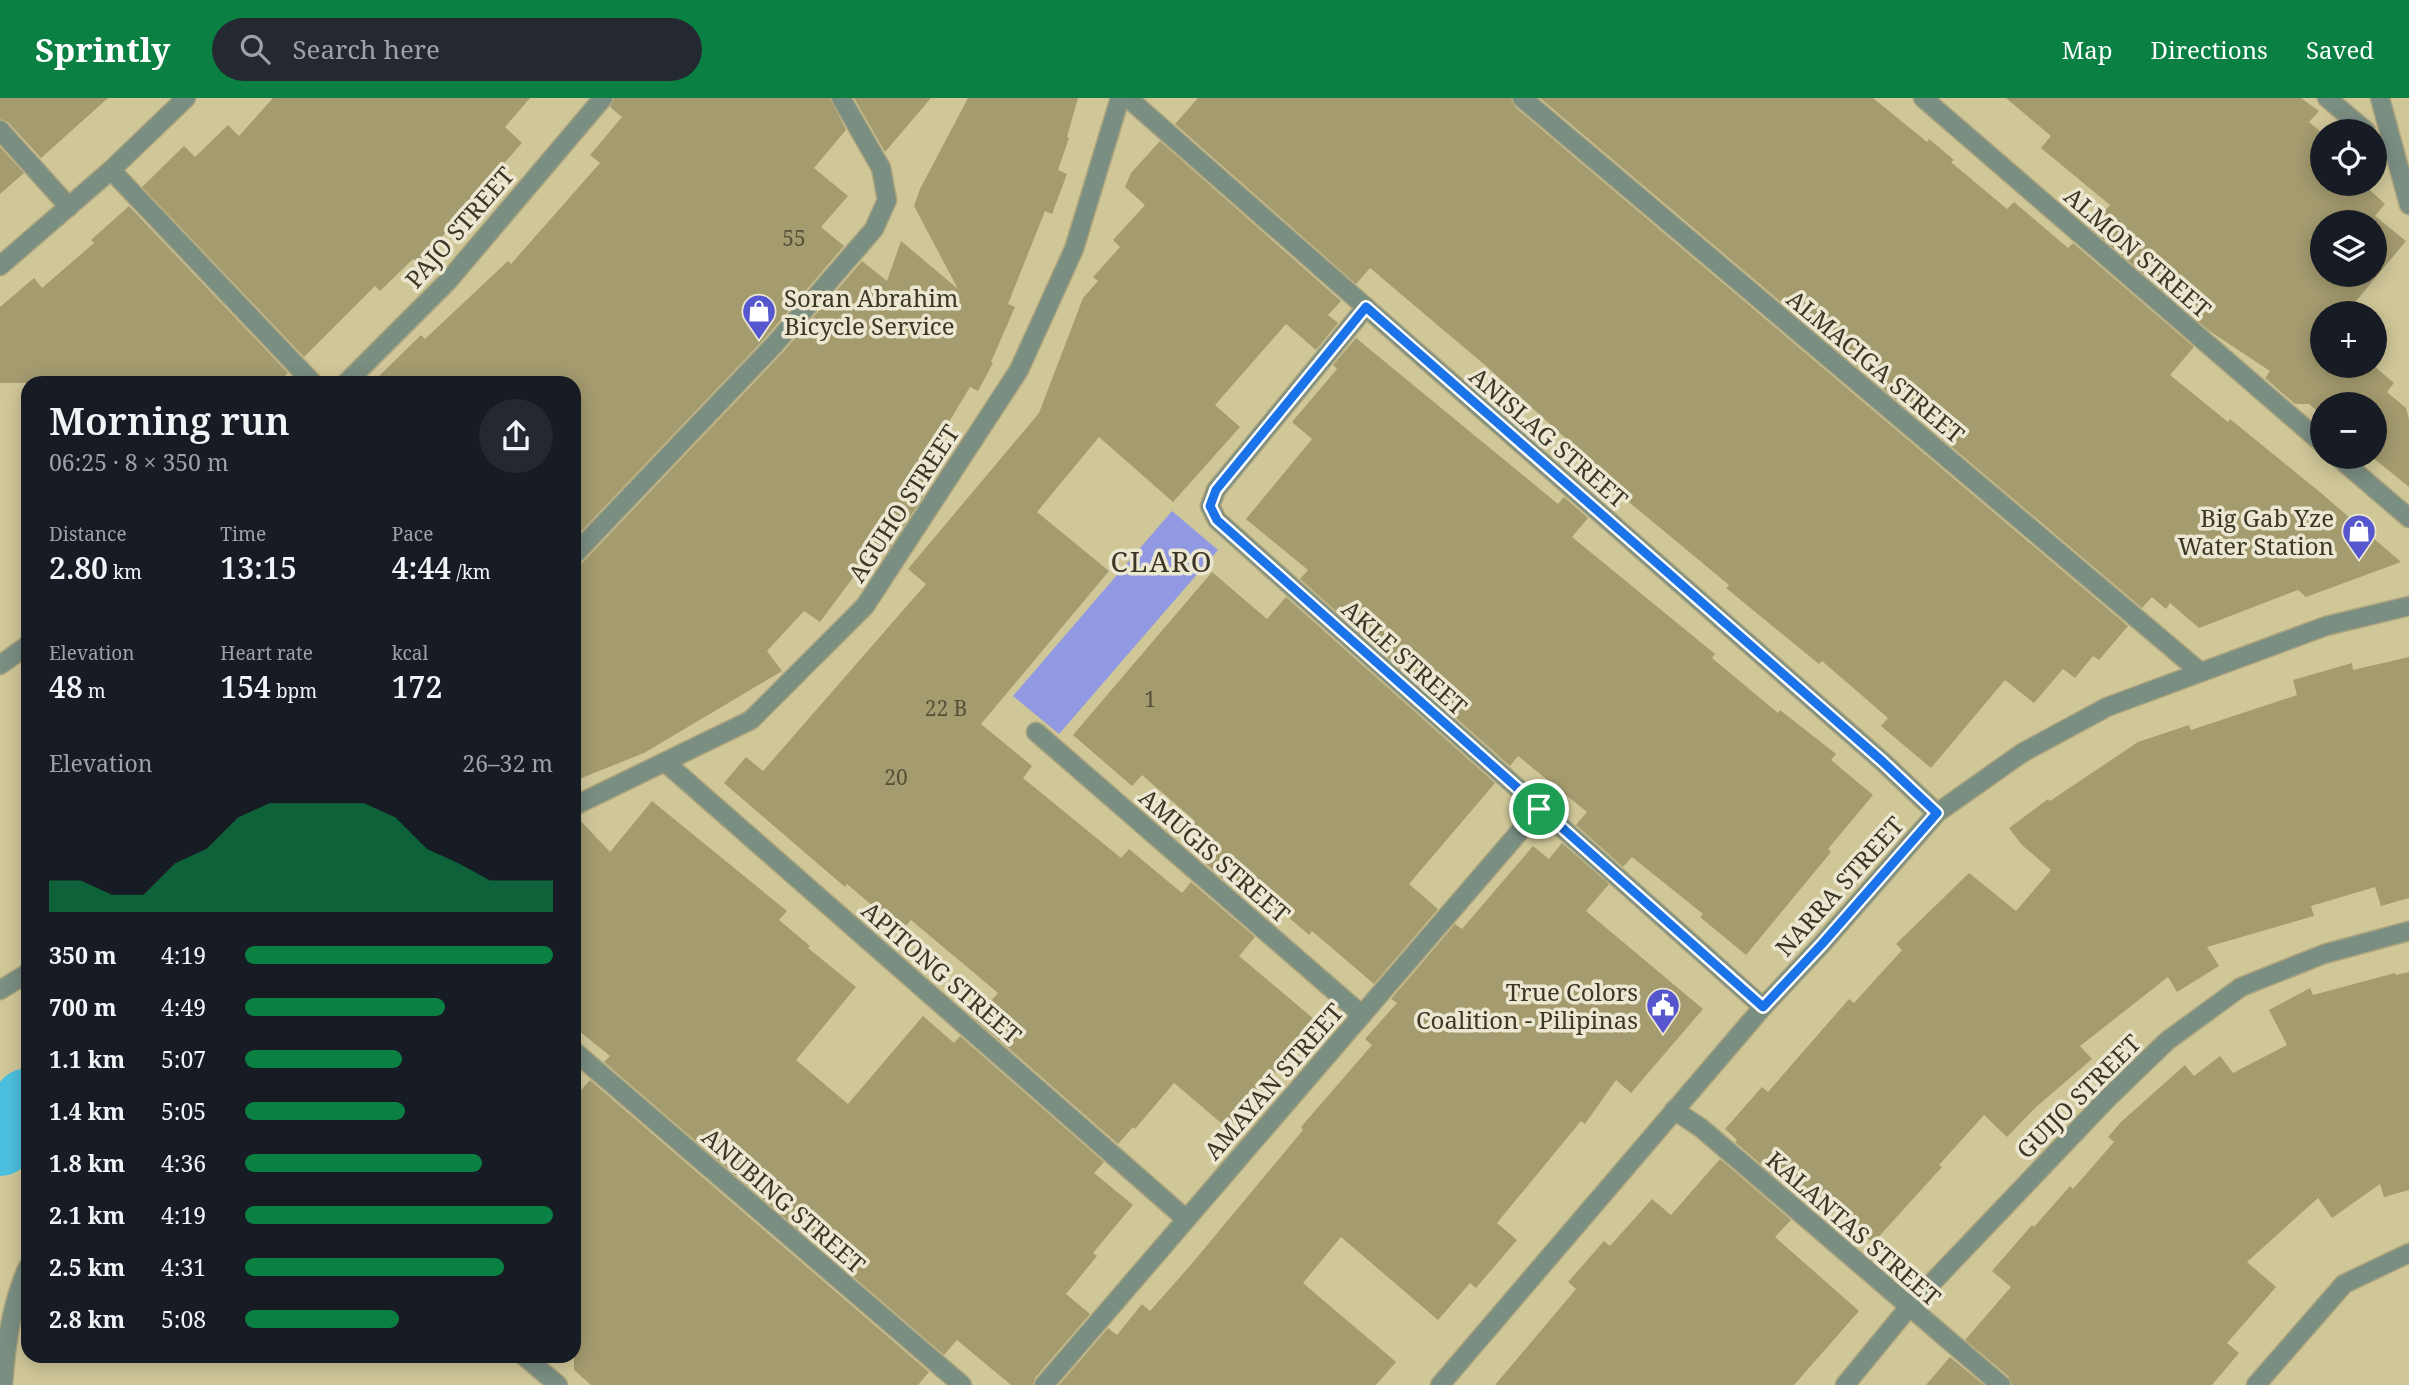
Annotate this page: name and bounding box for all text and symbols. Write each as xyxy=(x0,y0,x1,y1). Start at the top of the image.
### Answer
search box xyxy=(212,18,702,81)
text: Sprintly xyxy=(35,27,170,72)
icon: search xyxy=(236,30,274,68)
text: Search here xyxy=(292,31,440,67)
text: Map xyxy=(2062,33,2113,66)
text: Directions xyxy=(2151,33,2268,66)
text: Saved xyxy=(2306,33,2374,66)
map controls xyxy=(2310,119,2387,469)
button: locate xyxy=(2310,119,2387,196)
street label: PAJO STREET xyxy=(397,159,521,295)
street label: ALMON STREET xyxy=(2058,179,2219,325)
button: layers xyxy=(2310,210,2387,287)
house number: 55 xyxy=(782,224,806,252)
place label: Soran Abrahim Bicycle Service xyxy=(784,281,959,342)
street label: ALMACIGA STREET xyxy=(1780,282,1972,450)
shop icon: Soran Abrahim Bicycle Service xyxy=(740,292,778,341)
button: + xyxy=(2310,301,2387,378)
street label: ANISLAG STREET xyxy=(1463,359,1635,515)
button: − xyxy=(2310,392,2387,469)
text: Morning run xyxy=(49,394,290,446)
button: share xyxy=(479,399,553,473)
street label: AGUHO STREET xyxy=(840,418,966,588)
text: 06:25 · 8 × 350 m xyxy=(49,446,229,478)
place label: Big Gab Yze Water Station xyxy=(2178,501,2334,562)
shop icon: Big Gab Yze Water Station xyxy=(2340,512,2378,561)
text: Distance xyxy=(49,521,127,547)
text: Time xyxy=(220,521,266,547)
text: Pace xyxy=(392,521,433,547)
district label: CLARO xyxy=(1111,542,1213,580)
text: 2.80 xyxy=(49,547,108,588)
text: 13:15 xyxy=(220,547,297,588)
text: 4:44 xyxy=(392,547,451,588)
text: km xyxy=(108,559,142,585)
text: /km xyxy=(451,559,491,585)
street label: AKLE STREET xyxy=(1335,592,1475,722)
text: Elevation xyxy=(49,640,135,666)
text: Heart rate xyxy=(220,640,313,666)
text: kcal xyxy=(392,640,428,666)
text: 48 xyxy=(49,666,83,707)
text: 154 xyxy=(220,666,271,707)
text: 172 xyxy=(392,666,442,707)
text: m xyxy=(83,678,106,704)
text: bpm xyxy=(271,678,317,704)
house number: 1 xyxy=(1144,685,1156,713)
house number: 22 B xyxy=(925,694,967,722)
text: Elevation xyxy=(49,747,153,779)
text: 26–32 m xyxy=(462,747,553,779)
house number: 20 xyxy=(884,763,908,791)
pin xyxy=(1509,779,1569,839)
street label: AMUGIS STREET xyxy=(1133,780,1298,930)
icon: arrive xyxy=(1520,790,1558,828)
street label: NARRA STREET xyxy=(1767,809,1911,963)
street label: APITONG STREET xyxy=(855,893,1029,1051)
text: 350 m xyxy=(49,939,117,971)
text: 4:19 xyxy=(161,939,206,971)
place label: True Colors Coalition - Pilipinas xyxy=(1416,975,1638,1036)
public building icon: True Colors Coalition - Pilipinas xyxy=(1644,986,1682,1035)
text: 700 m xyxy=(49,991,117,1023)
text: 4:49 xyxy=(161,991,206,1023)
street label: AMAYAN STREET xyxy=(1196,996,1350,1166)
street label: GUIJO STREET xyxy=(2009,1026,2148,1165)
text: 1.1 km xyxy=(49,1043,125,1075)
text: 5:07 xyxy=(161,1043,206,1075)
text: 1.4 km xyxy=(49,1095,125,1127)
text: 5:05 xyxy=(161,1095,206,1127)
street label: ANUBING STREET xyxy=(695,1120,873,1280)
street label: KALANTAS STREET xyxy=(1760,1143,1948,1313)
text: 1.8 km xyxy=(49,1147,125,1179)
text: 4:36 xyxy=(161,1147,206,1179)
text: 2.1 km xyxy=(49,1199,125,1231)
text: 4:19 xyxy=(161,1199,206,1231)
text: 2.5 km xyxy=(49,1251,125,1283)
text: 4:31 xyxy=(161,1251,206,1283)
text: 2.8 km xyxy=(49,1303,125,1335)
text: 5:08 xyxy=(161,1303,206,1335)

